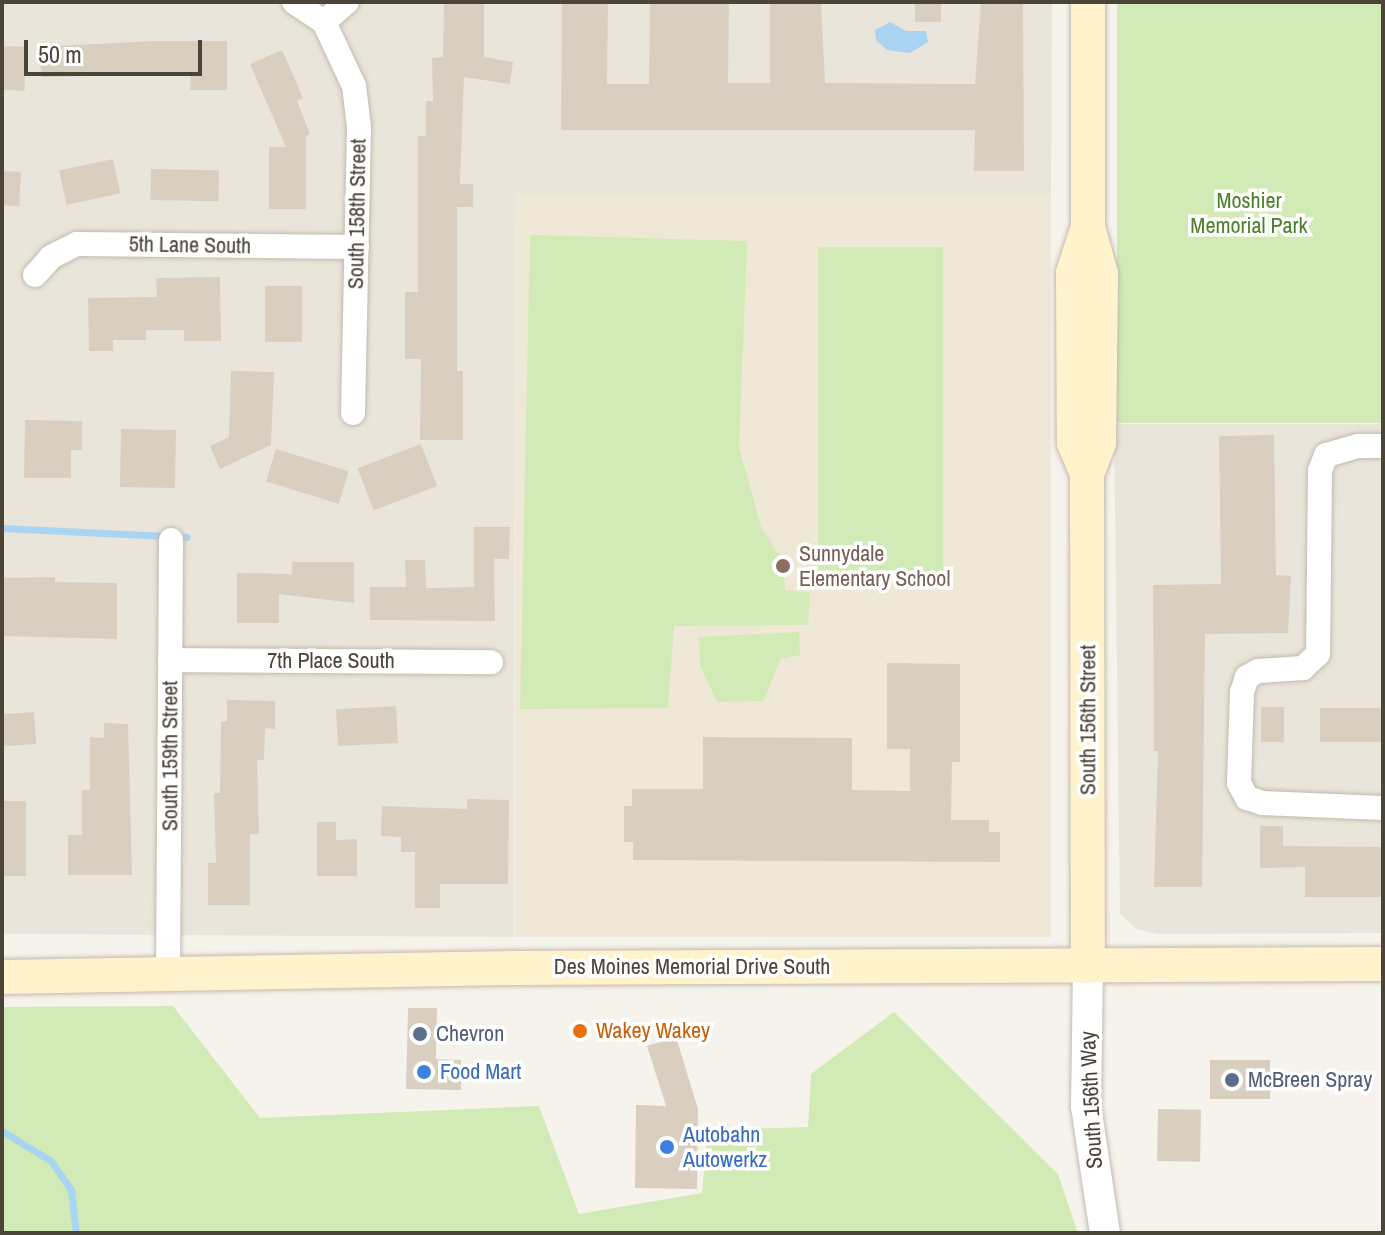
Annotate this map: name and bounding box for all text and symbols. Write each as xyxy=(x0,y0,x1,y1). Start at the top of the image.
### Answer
scale bar xyxy=(28,24,206,74)
text: 50 m xyxy=(38,38,82,70)
street label: South 158th Street xyxy=(342,139,372,289)
park label: Moshier Memorial Park xyxy=(1190,187,1308,238)
street label: 5th Lane South xyxy=(129,231,251,259)
place label: Sunnydale Elementary School xyxy=(799,540,950,592)
marker: Sunnydale Elementary School xyxy=(774,557,792,575)
street label: South 156th Street xyxy=(1075,645,1101,795)
street label: 7th Place South xyxy=(267,648,395,674)
street label: South 159th Street xyxy=(157,681,183,831)
street label: Des Moines Memorial Drive South xyxy=(554,954,830,980)
place label: Wakey Wakey xyxy=(596,1018,710,1044)
place label: Chevron xyxy=(436,1021,504,1047)
marker: Wakey Wakey xyxy=(571,1022,589,1040)
marker: Chevron xyxy=(411,1025,429,1043)
street label: South 156th Way xyxy=(1074,1031,1108,1169)
place label: Food Mart xyxy=(440,1059,521,1085)
marker: Food Mart xyxy=(415,1063,433,1081)
place label: McBreen Spray xyxy=(1248,1067,1372,1093)
marker: McBreen Spray xyxy=(1223,1071,1241,1089)
place label: Autobahn Autowerkz xyxy=(683,1121,767,1172)
marker: Autobahn Autowerkz xyxy=(658,1138,676,1156)

